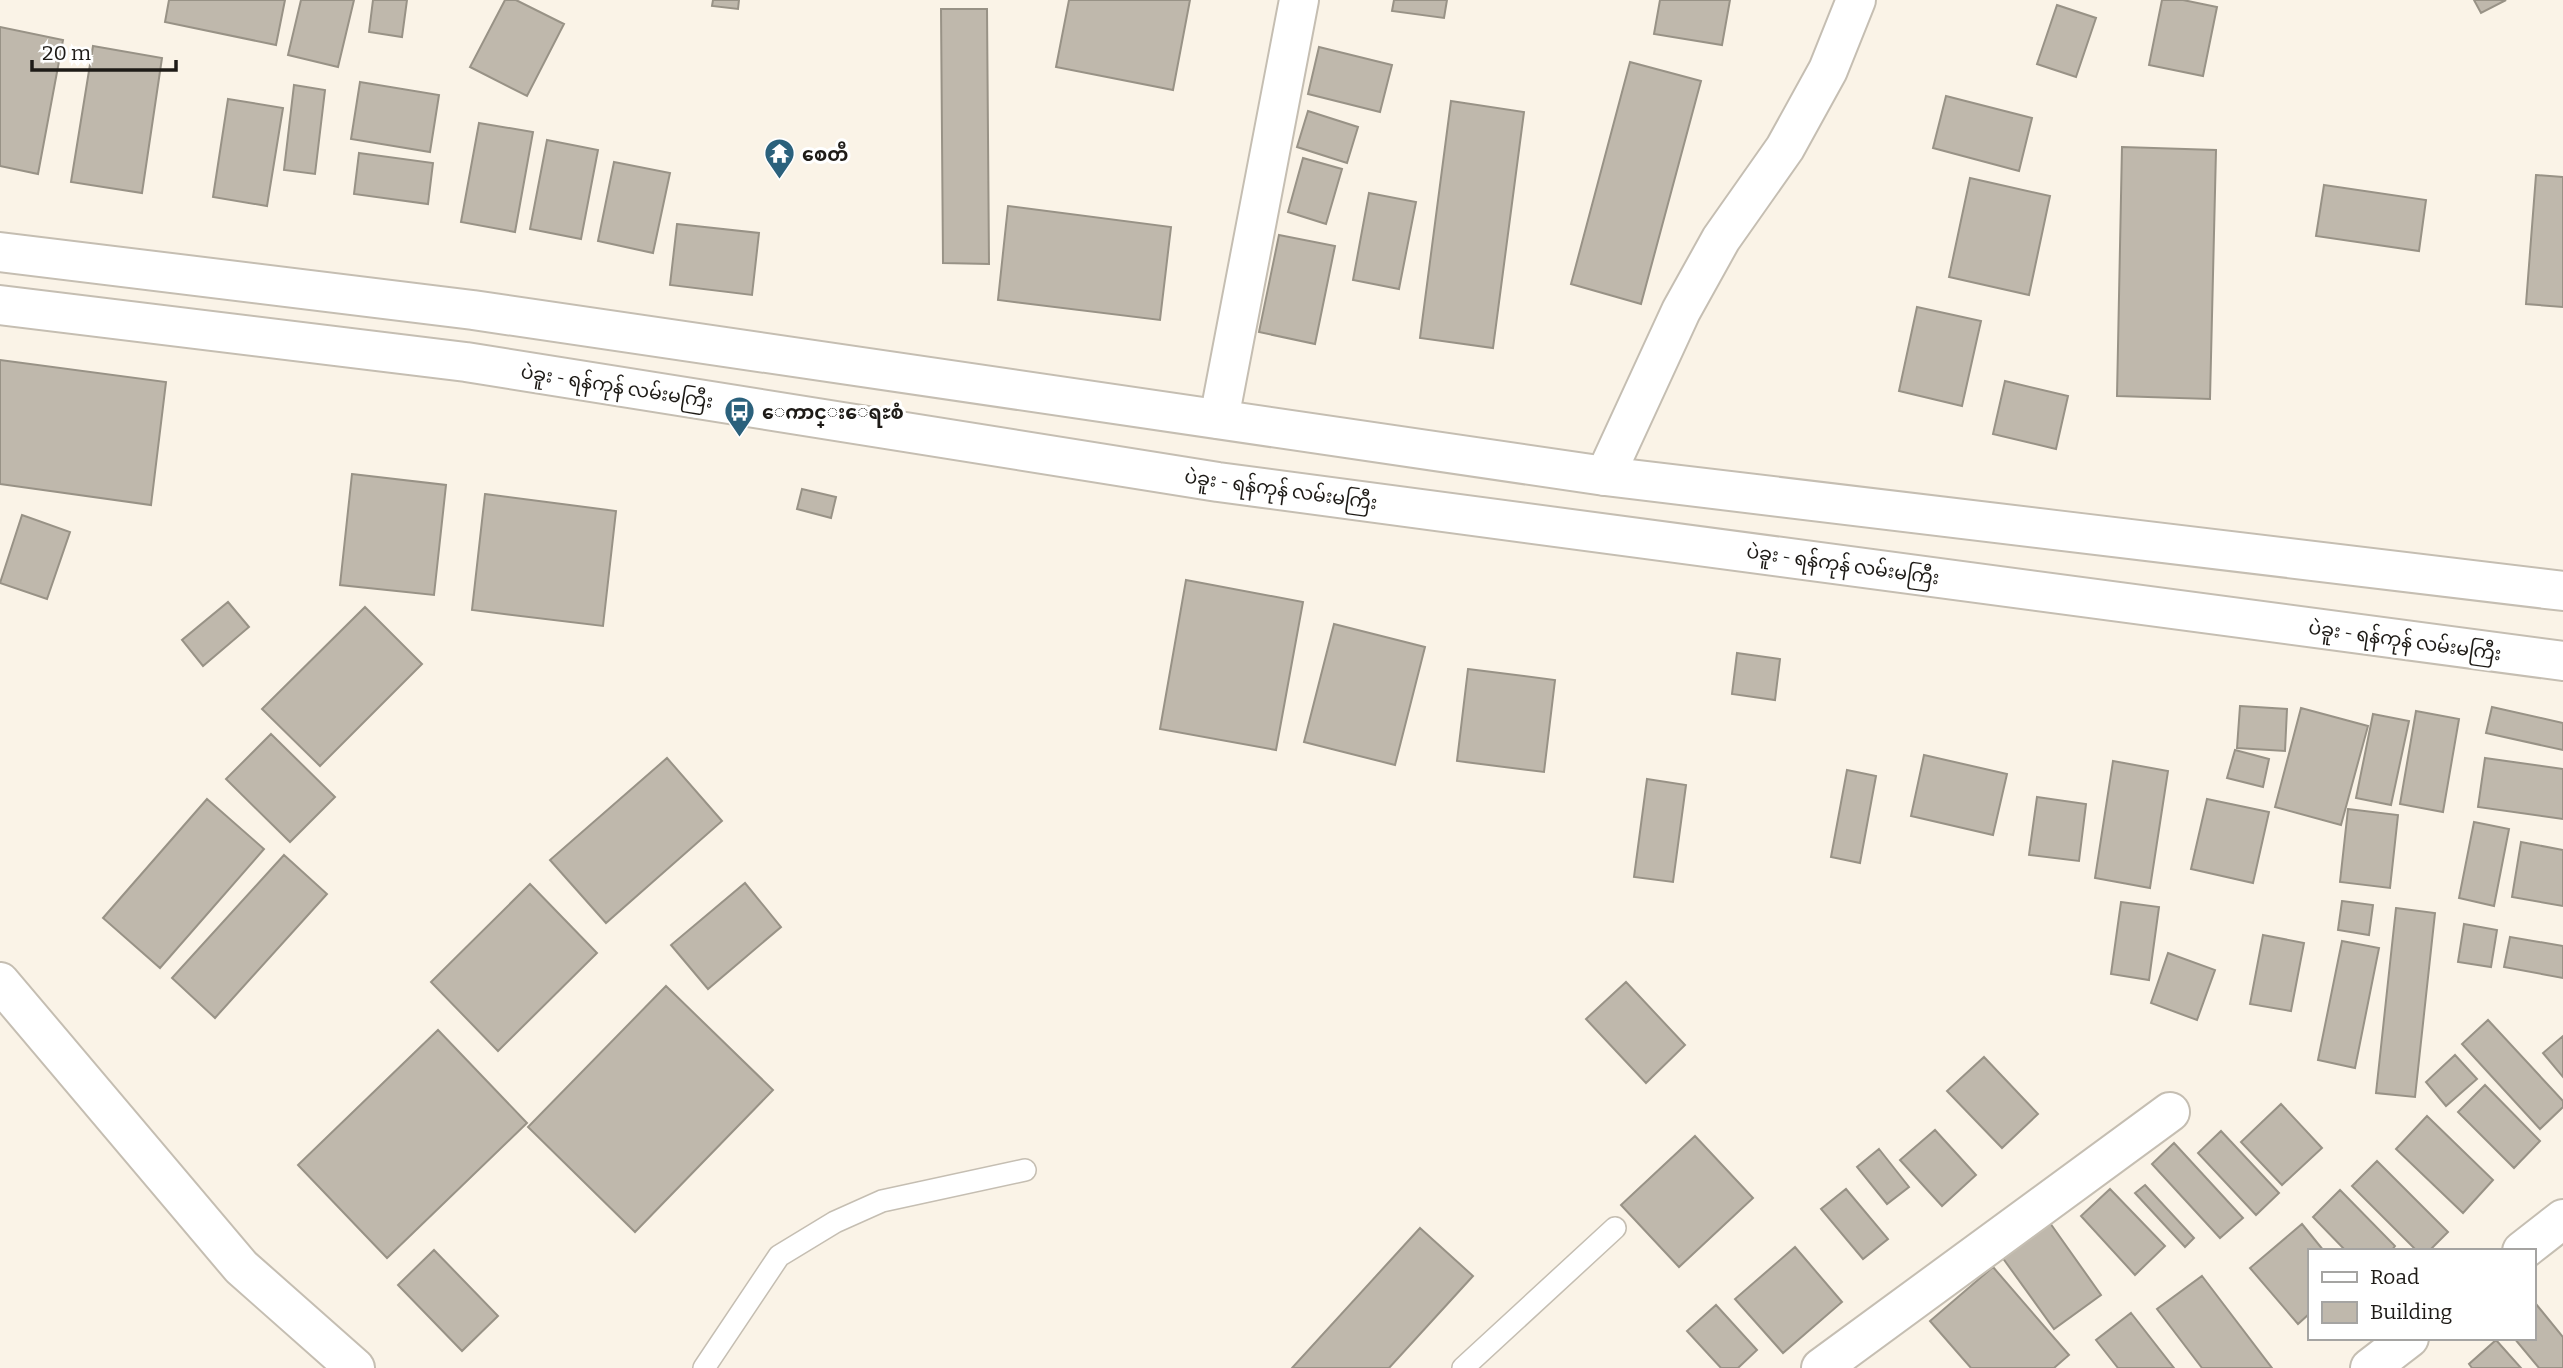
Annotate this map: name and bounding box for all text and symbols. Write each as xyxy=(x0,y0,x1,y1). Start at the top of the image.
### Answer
scale bar xyxy=(32,28,175,72)
text: 20 m xyxy=(42,40,91,66)
temple icon: စေတီ xyxy=(762,137,796,181)
place label: စေတီ xyxy=(802,141,848,166)
street label: ပဲခူး - ရန်ကုန် လမ်းမကြီး xyxy=(518,357,715,418)
bus stop icon: ေကာင္းေရႊစံ xyxy=(722,395,756,439)
place label: ေကာင္းေရႊစံ xyxy=(762,401,904,428)
street label: ပဲခူး - ရန်ကုန် လမ်းမကြီး xyxy=(1182,462,1379,519)
street label: ပဲခူး - ရန်ကုန် လမ်းမကြီး xyxy=(1744,537,1941,594)
street label: ပဲခူး - ရန်ကုန် လမ်းမကြီး xyxy=(2306,613,2503,670)
legend xyxy=(2308,1249,2535,1340)
text: Road xyxy=(2370,1264,2419,1290)
text: Building xyxy=(2370,1299,2453,1325)

